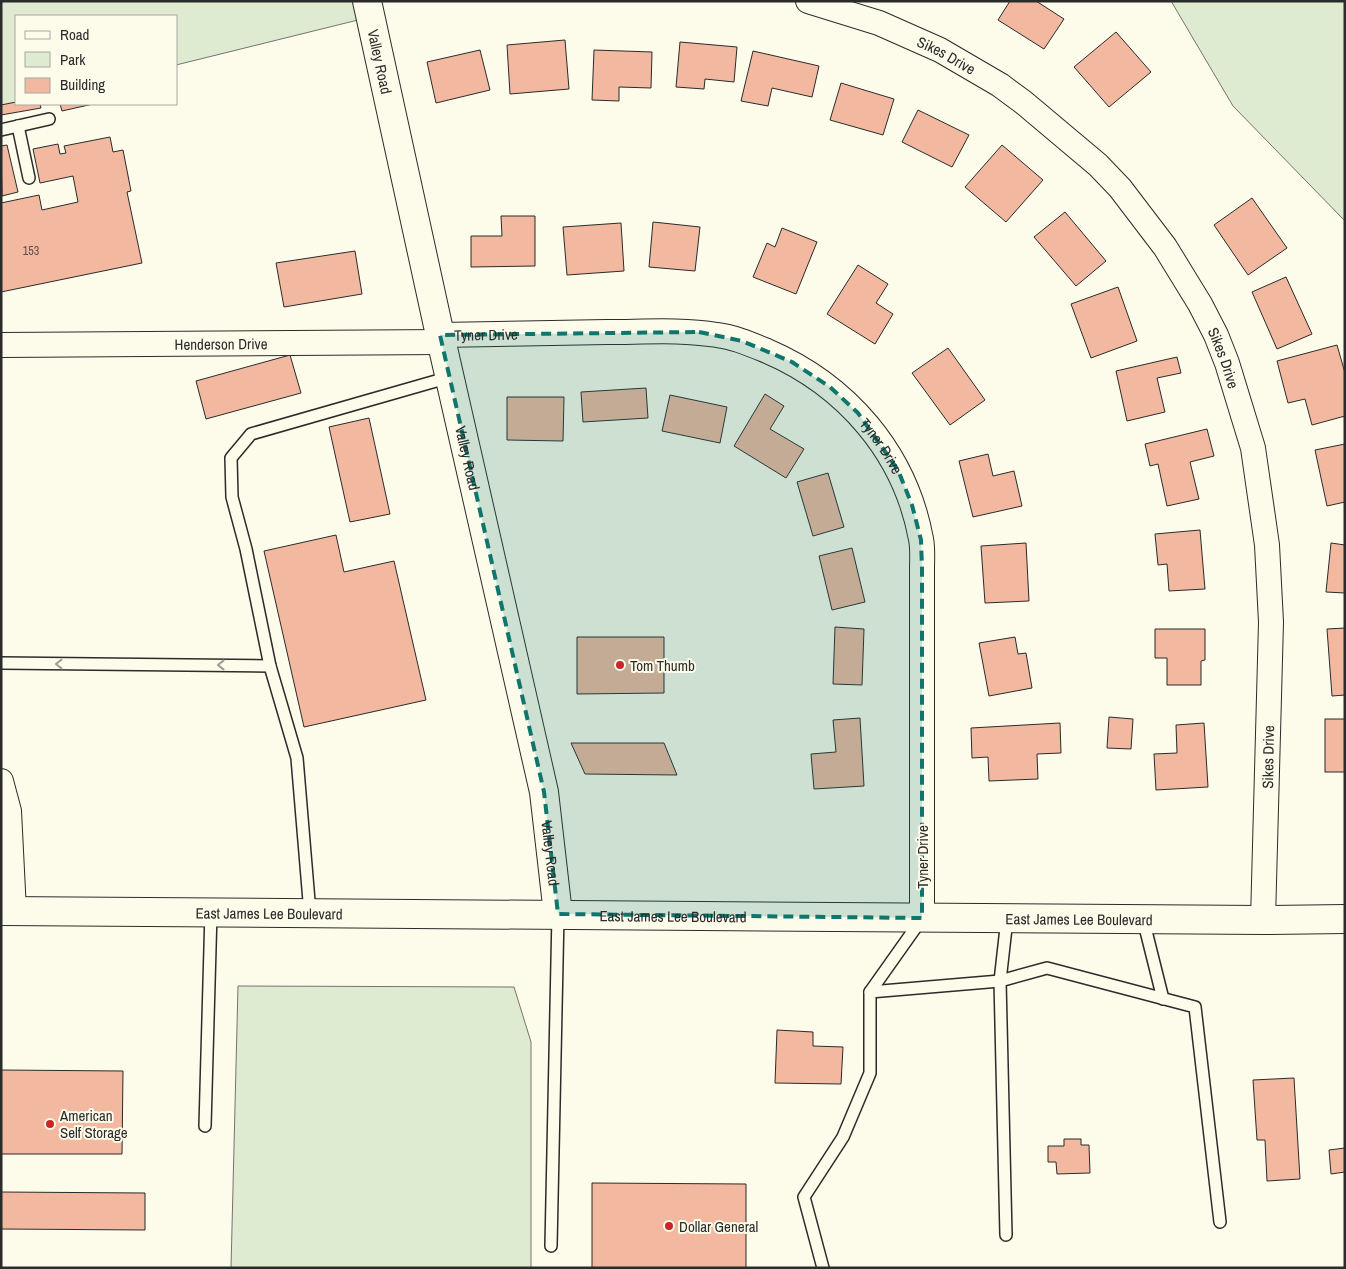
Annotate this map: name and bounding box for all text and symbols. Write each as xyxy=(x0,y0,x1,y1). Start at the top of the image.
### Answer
legend xyxy=(15,15,178,105)
text: Road xyxy=(60,24,89,45)
street label: Valley Road xyxy=(363,27,397,96)
street label: Sikes Drive xyxy=(914,31,980,79)
text: Park xyxy=(60,49,86,70)
text: Building xyxy=(60,74,105,95)
house number: 153 xyxy=(23,243,39,259)
street label: Tyner Drive xyxy=(454,323,518,345)
street label: Sikes Drive xyxy=(1203,323,1245,391)
street label: Henderson Drive xyxy=(174,333,268,354)
street label: Tyner Drive xyxy=(855,413,908,478)
street label: Valley Road xyxy=(450,424,485,492)
place label: Tom Thumb xyxy=(630,655,695,676)
one-way arrow xyxy=(54,659,62,669)
marker: Tom Thumb xyxy=(614,659,626,671)
one-way arrow xyxy=(217,660,224,670)
street label: Sikes Drive xyxy=(1257,725,1279,789)
street label: Valley Road xyxy=(537,819,565,887)
street label: Tyner Drive xyxy=(912,825,933,889)
street label: East James Lee Boulevard xyxy=(195,902,343,924)
street label: East James Lee Boulevard xyxy=(599,905,747,927)
street label: East James Lee Boulevard xyxy=(1005,908,1153,930)
place label: American Self Storage xyxy=(59,1105,128,1143)
marker: American Self Storage xyxy=(44,1118,56,1130)
place label: Dollar General xyxy=(679,1216,758,1237)
marker: Dollar General xyxy=(663,1220,675,1232)

